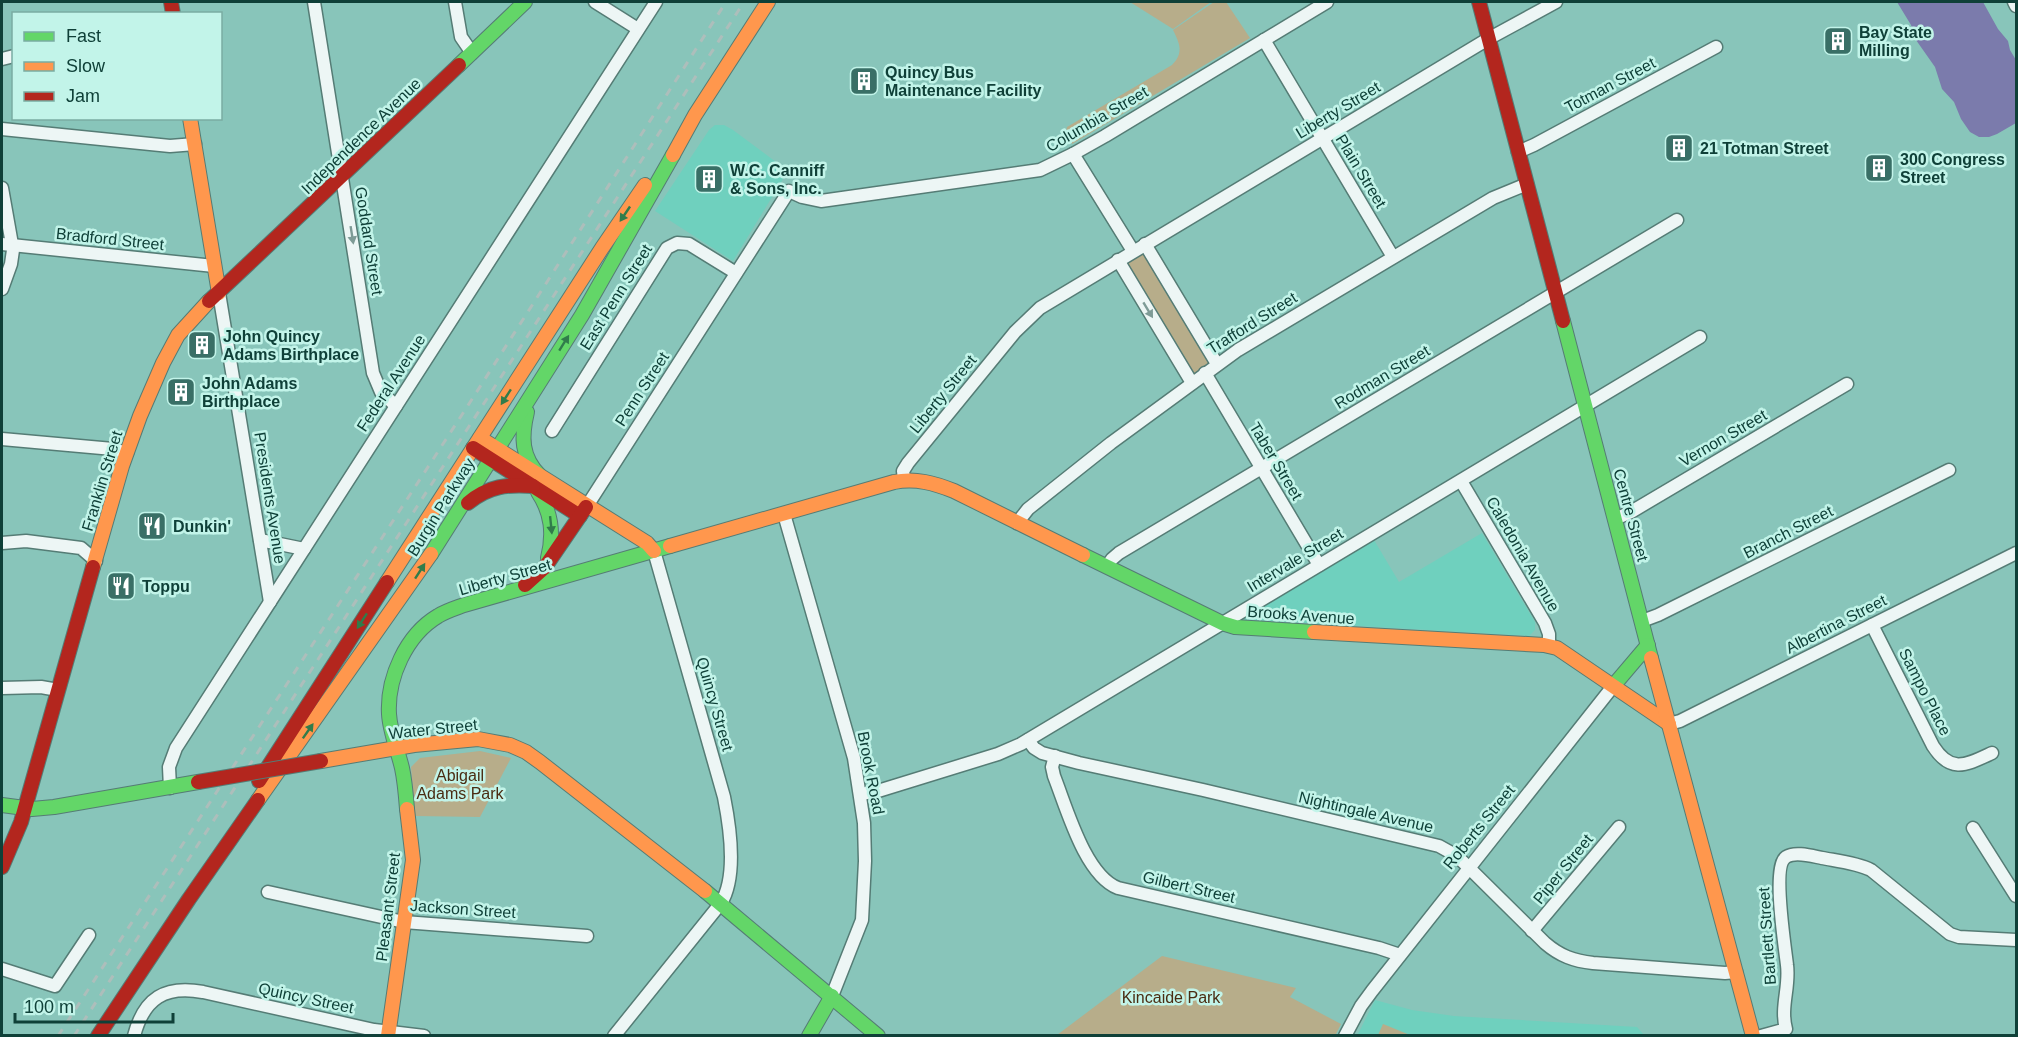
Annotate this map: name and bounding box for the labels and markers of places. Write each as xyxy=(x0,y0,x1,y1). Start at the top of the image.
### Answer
place label: Bay State Milling xyxy=(1859,24,1932,59)
building icon: Bay State Milling xyxy=(1822,25,1854,57)
place label: Quincy Bus Maintenance Facility xyxy=(885,64,1042,99)
building icon: Quincy Bus Maintenance Facility xyxy=(848,65,880,97)
building icon: 21 Totman Street xyxy=(1663,132,1695,164)
place label: 21 Totman Street xyxy=(1700,140,1829,157)
place label: 300 Congress Street xyxy=(1900,151,2005,186)
building icon: 300 Congress Street xyxy=(1863,152,1895,184)
place label: W.C. Canniff & Sons, Inc. xyxy=(730,162,825,197)
building icon: W.C. Canniff & Sons, Inc. xyxy=(693,163,725,195)
place label: John Quincy Adams Birthplace xyxy=(223,328,359,363)
building icon: John Quincy Adams Birthplace xyxy=(186,329,218,361)
place label: John Adams Birthplace xyxy=(202,375,298,410)
building icon: John Adams Birthplace xyxy=(165,376,197,408)
restaurant icon: Dunkin' xyxy=(136,510,168,542)
place label: Dunkin' xyxy=(173,518,231,535)
restaurant icon: Toppu xyxy=(105,570,137,602)
place label: Toppu xyxy=(142,578,190,595)

